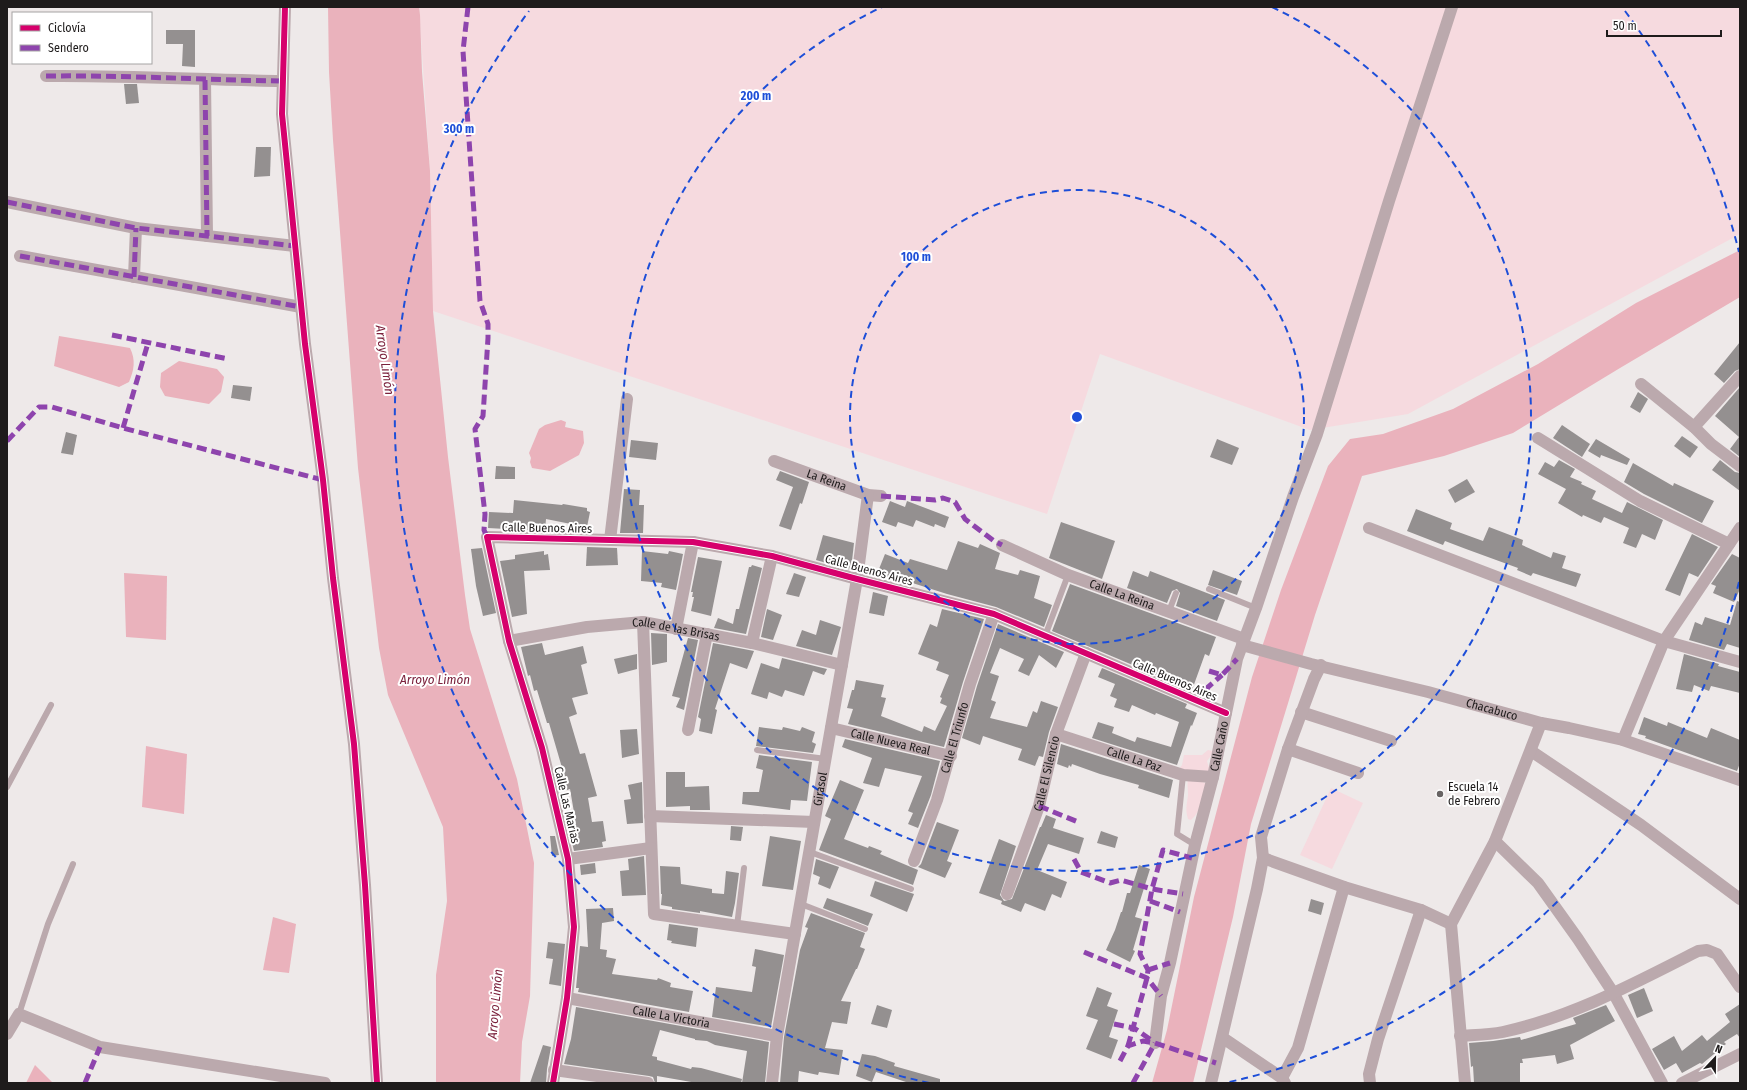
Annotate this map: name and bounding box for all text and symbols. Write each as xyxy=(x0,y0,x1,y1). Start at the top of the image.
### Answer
legend xyxy=(12,12,152,64)
scale bar xyxy=(1607,12,1721,38)
text: 50 m xyxy=(1613,19,1637,33)
text: Ciclovía xyxy=(48,21,86,35)
text: Sendero xyxy=(48,41,89,55)
text: 200 m xyxy=(740,89,771,103)
text: 300 m xyxy=(443,122,474,136)
text: 100 m xyxy=(901,250,931,264)
water label: Arroyo Limón xyxy=(373,323,397,396)
centre of rings xyxy=(1070,410,1084,424)
street label: La Reina xyxy=(805,466,849,494)
street label: Calle Buenos Aires xyxy=(502,520,592,536)
street label: Calle Buenos Aires xyxy=(824,552,914,588)
street label: Calle La Reina xyxy=(1088,576,1157,613)
street label: Calle de las Brisas xyxy=(632,615,721,644)
street label: Calle Buenos Aires xyxy=(1131,656,1219,704)
water label: Arroyo Limón xyxy=(399,672,470,687)
street label: Chacabuco xyxy=(1464,696,1519,723)
street label: Calle El Triunfo xyxy=(938,701,971,775)
street label: Calle Caño xyxy=(1207,720,1231,773)
street label: Calle Nueva Real xyxy=(849,726,932,758)
street label: Calle El Silencio xyxy=(1031,734,1062,813)
street label: Calle La Paz xyxy=(1105,744,1164,775)
street label: Calle Las Marias xyxy=(551,765,583,845)
street label: Girasol xyxy=(810,771,830,807)
place label: Escuela 14 de Febrero xyxy=(1448,780,1500,808)
marker: Escuela 14 de Febrero xyxy=(1435,789,1445,799)
water label: Arroyo Limón xyxy=(484,968,506,1041)
street label: Calle La Victoria xyxy=(632,1003,711,1031)
north arrow xyxy=(1695,1038,1735,1078)
text: N xyxy=(1713,1042,1724,1056)

